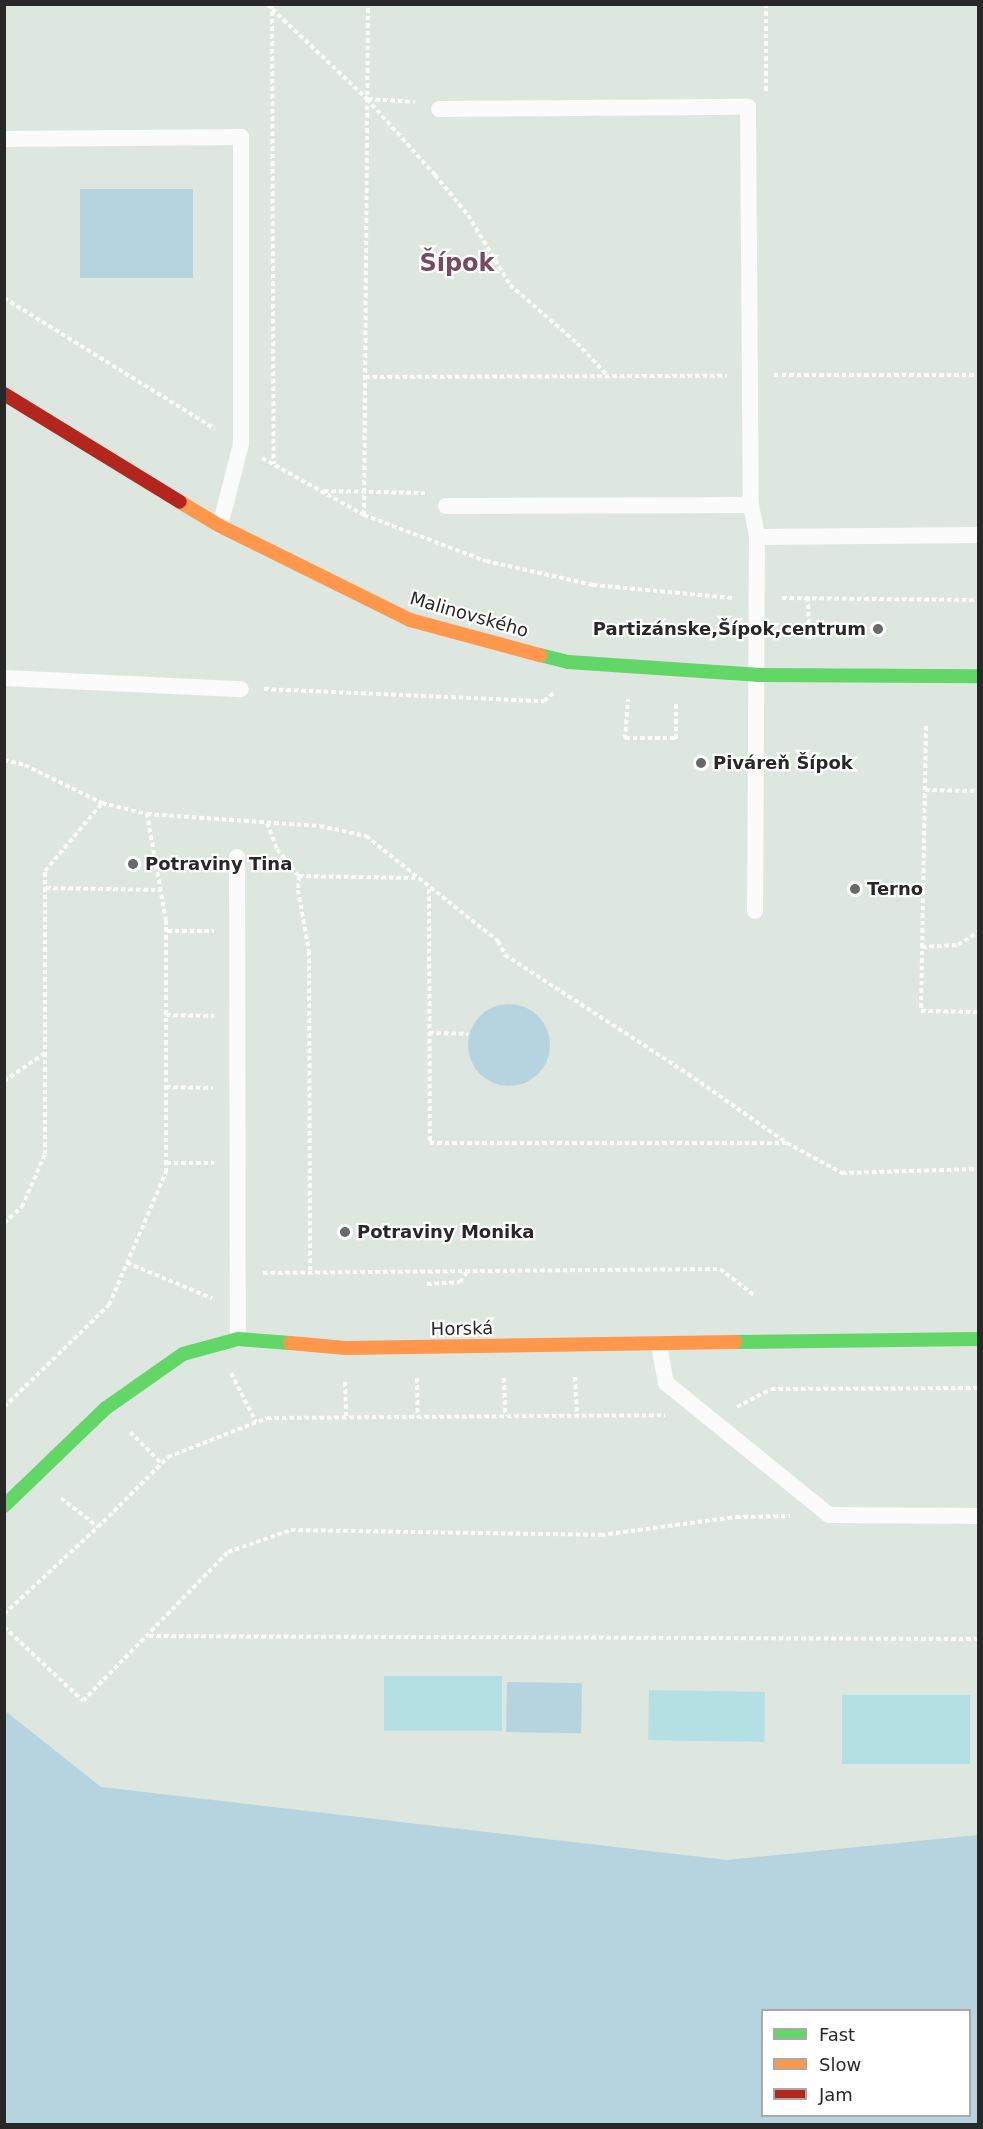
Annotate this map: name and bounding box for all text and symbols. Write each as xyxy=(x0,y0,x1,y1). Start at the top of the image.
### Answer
district label: Šípok xyxy=(419,250,495,278)
street label: Malinovského xyxy=(407,588,531,642)
place label: Partizánske,Šípok,centrum xyxy=(593,618,866,640)
marker: Partizánske,Šípok,centrum xyxy=(871,622,885,636)
place label: Piváreň Šípok xyxy=(713,752,853,774)
marker: Piváreň Šípok xyxy=(694,756,708,770)
place label: Potraviny Tina xyxy=(145,853,292,875)
marker: Potraviny Tina xyxy=(126,857,140,871)
place label: Terno xyxy=(867,878,923,900)
marker: Terno xyxy=(848,882,862,896)
place label: Potraviny Monika xyxy=(357,1221,534,1243)
marker: Potraviny Monika xyxy=(338,1225,352,1239)
street label: Horská xyxy=(431,1318,493,1340)
legend xyxy=(761,2009,971,2117)
text: Fast xyxy=(819,2024,855,2045)
text: Slow xyxy=(819,2054,861,2075)
text: Jam xyxy=(819,2084,853,2105)

